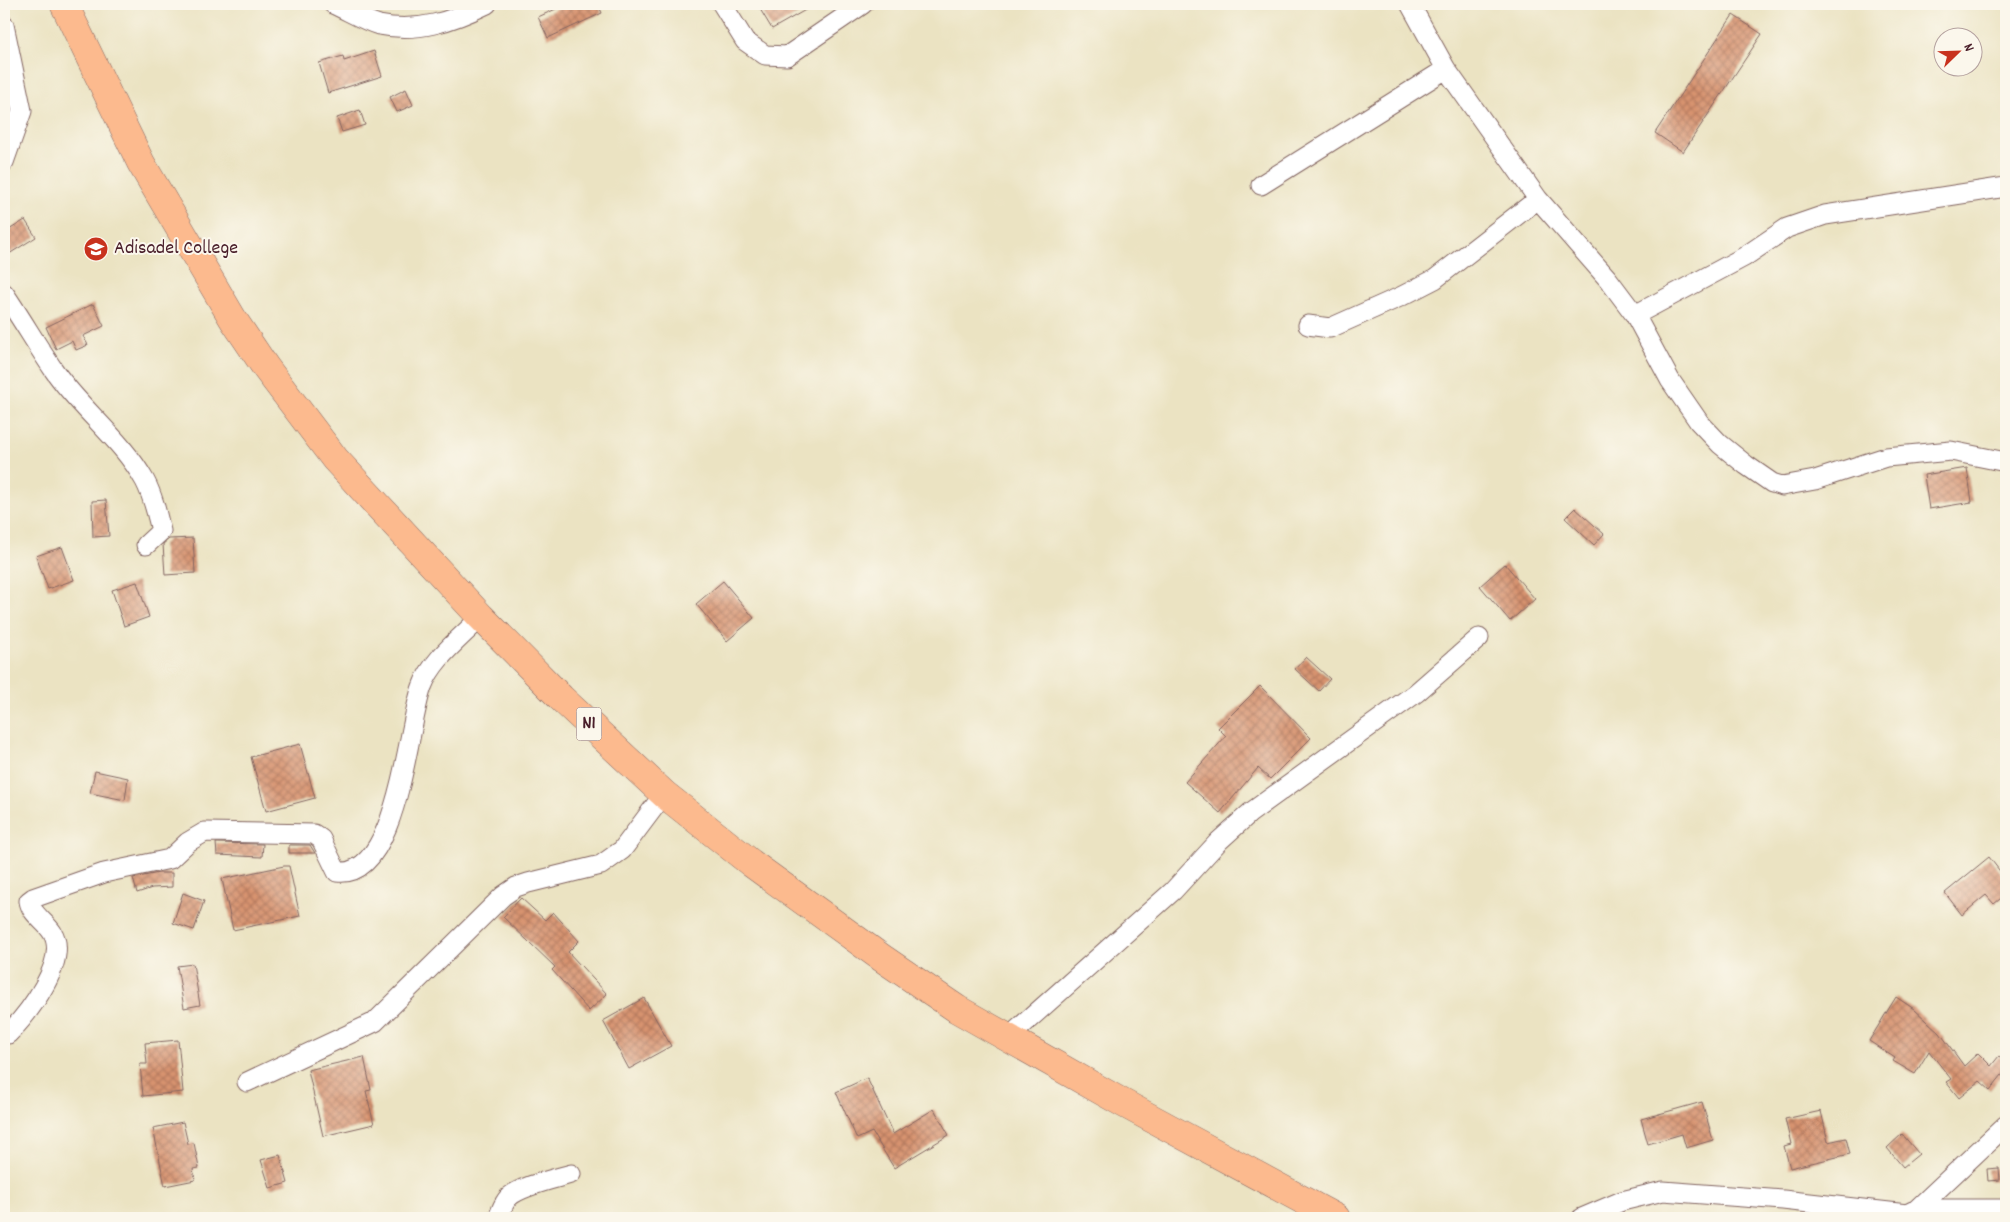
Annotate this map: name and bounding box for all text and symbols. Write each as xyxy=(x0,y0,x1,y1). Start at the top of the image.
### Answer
north arrow xyxy=(1932,28,1982,78)
text: N xyxy=(1958,41,1979,55)
place label: Adisadel College xyxy=(114,235,238,263)
school or university icon: Adisadel College xyxy=(83,236,109,262)
road number: N1 xyxy=(576,708,602,741)

